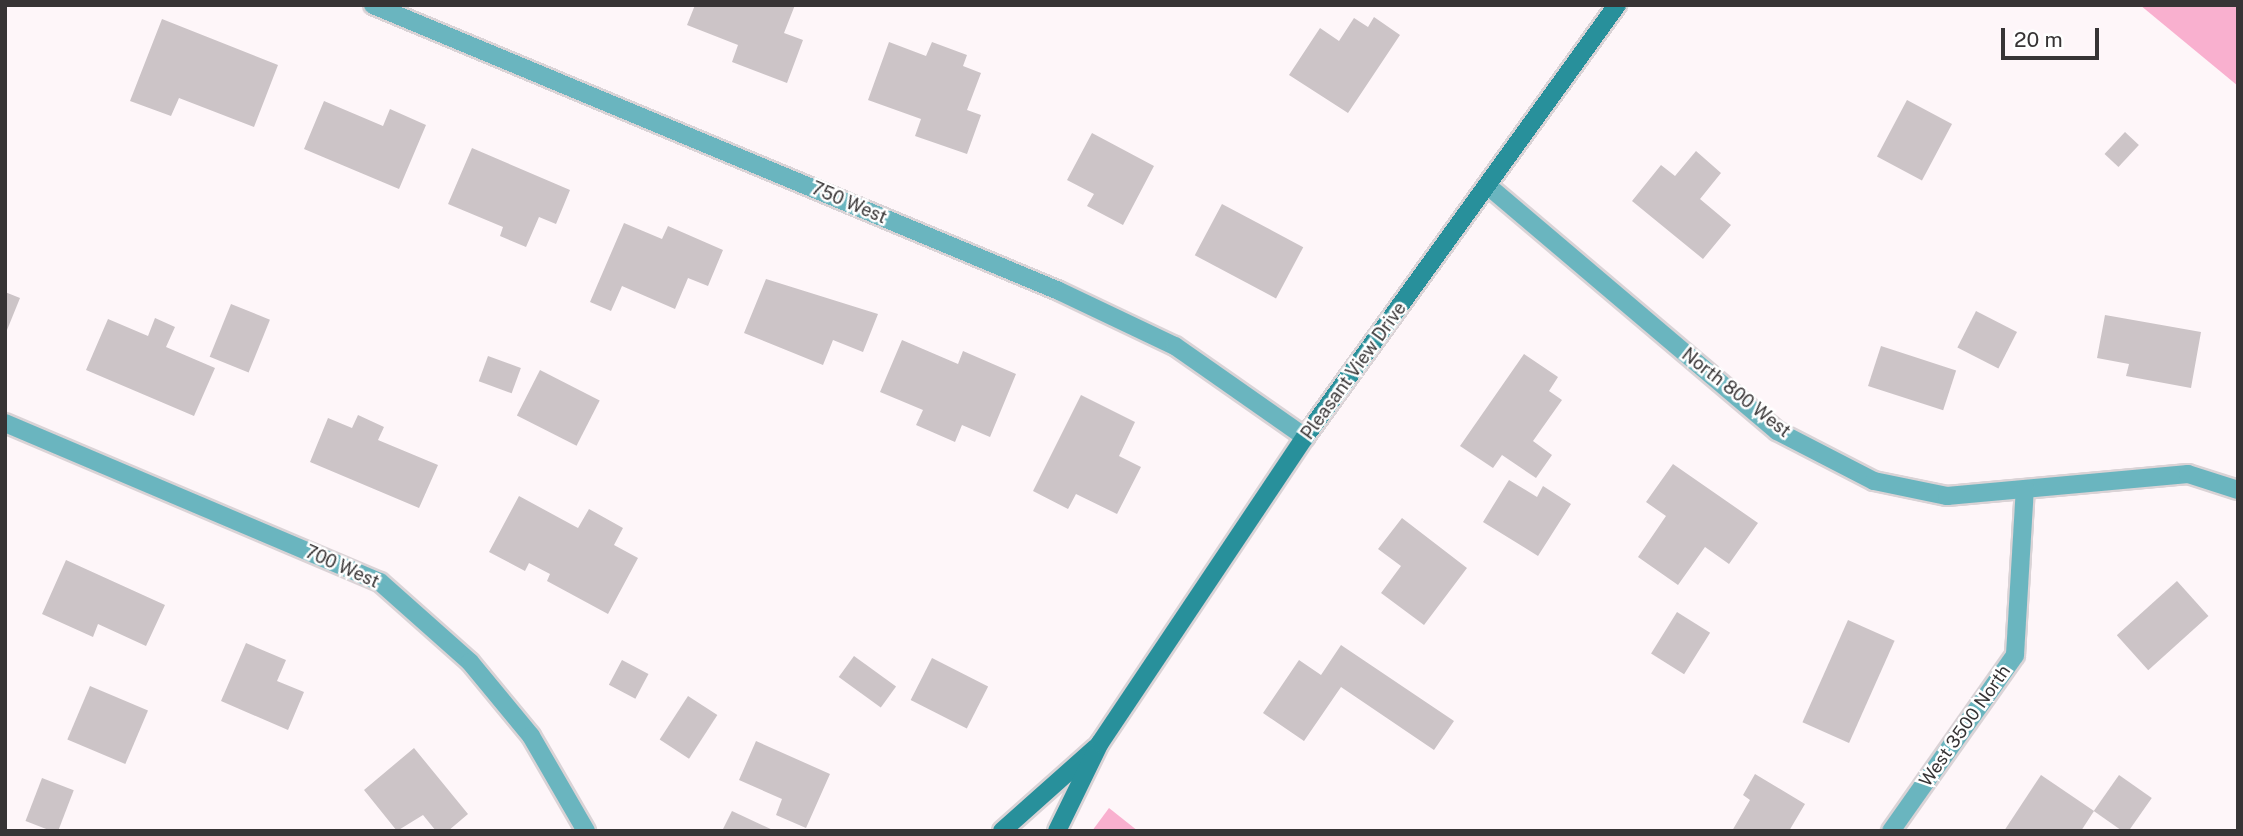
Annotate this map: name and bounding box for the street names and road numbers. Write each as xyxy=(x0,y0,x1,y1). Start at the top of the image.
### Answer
street label: 750 West xyxy=(808,177,890,229)
street label: Pleasant View Drive xyxy=(1297,298,1411,444)
street label: North 800 West xyxy=(1677,344,1795,442)
street label: 700 West xyxy=(301,541,383,593)
street label: West 3500 North xyxy=(1915,661,2015,791)

